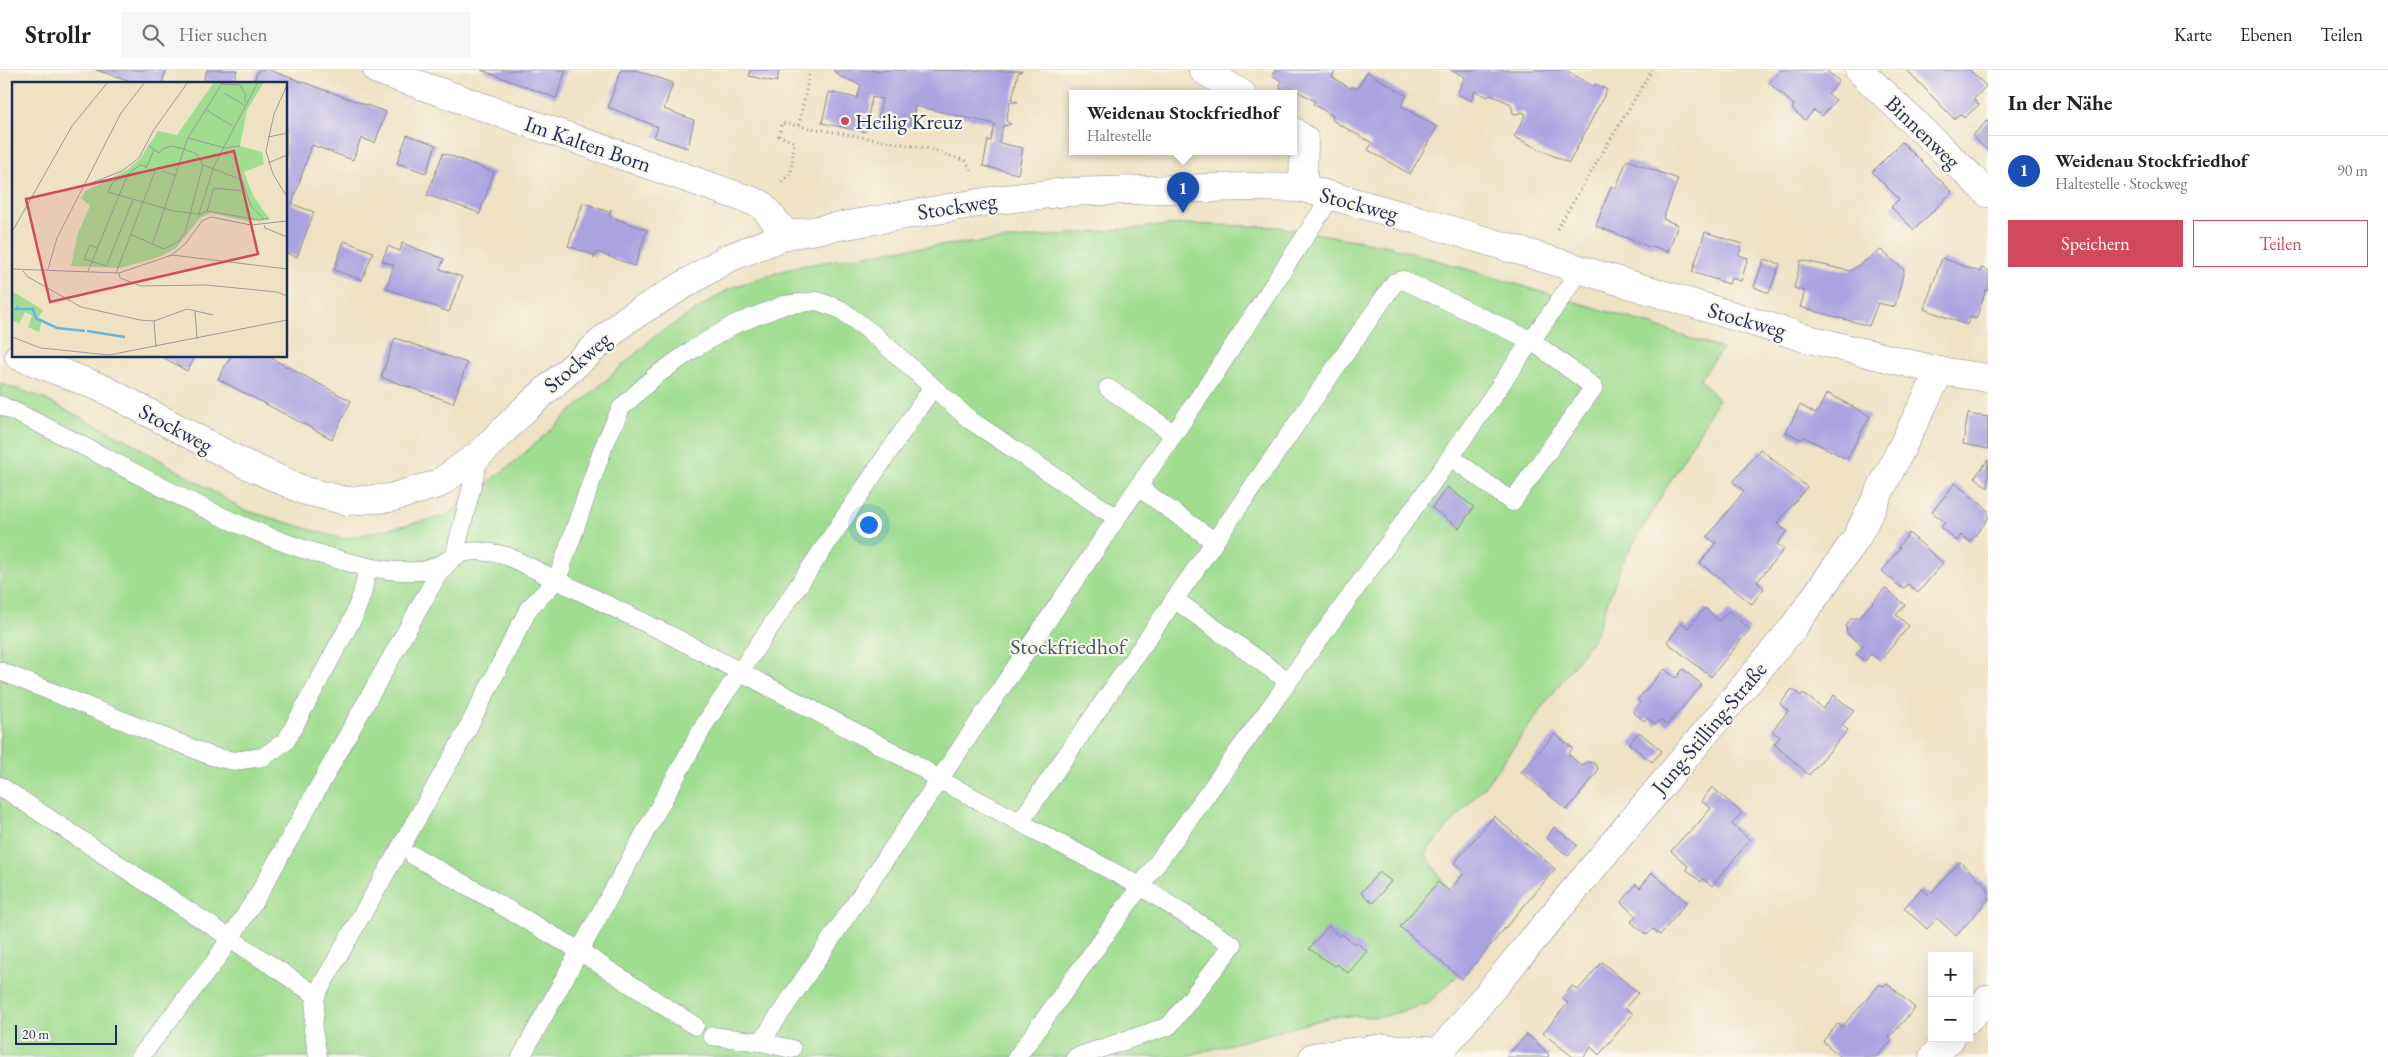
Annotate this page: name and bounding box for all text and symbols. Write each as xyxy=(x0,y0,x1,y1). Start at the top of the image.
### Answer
search box xyxy=(121,12,471,57)
text: Strollr xyxy=(25,19,91,50)
icon: search xyxy=(139,21,167,49)
text: Hier suchen xyxy=(179,22,268,47)
text: Karte xyxy=(2174,23,2212,46)
text: Ebenen xyxy=(2240,23,2293,46)
text: Teilen xyxy=(2321,23,2363,46)
inset map xyxy=(12,82,288,358)
street label: Binnenweg xyxy=(1879,89,1967,175)
text: In der Nähe xyxy=(2008,89,2113,116)
popup xyxy=(1069,90,1297,155)
text: Weidenau Stockfriedhof xyxy=(1087,100,1279,125)
place label: Heilig Kreuz xyxy=(855,107,963,136)
street label: Im Kalten Born xyxy=(521,109,656,179)
marker: Heilig Kreuz xyxy=(839,115,851,127)
text: Haltestelle xyxy=(1087,125,1151,146)
text: Weidenau Stockfriedhof xyxy=(2055,148,2248,173)
text: 1 xyxy=(2020,160,2028,181)
text: 90 m xyxy=(2337,160,2368,181)
pin: 1 xyxy=(1167,172,1199,213)
text: Haltestelle · Stockweg xyxy=(2055,173,2188,194)
street label: Stockweg xyxy=(1317,180,1402,228)
street label: Stockweg xyxy=(915,185,999,227)
button: Speichern xyxy=(2008,220,2183,267)
button: Teilen xyxy=(2193,220,2368,267)
street label: Stockweg xyxy=(1705,295,1790,345)
street label: Stockweg xyxy=(537,325,617,399)
street label: Stockweg xyxy=(134,396,218,460)
your location xyxy=(856,512,882,538)
park label: Stockfriedhof xyxy=(1010,632,1129,661)
street label: Jung-Stilling-Straße xyxy=(1644,655,1773,802)
map controls xyxy=(1928,952,1973,1042)
button: + xyxy=(1928,952,1973,997)
button: − xyxy=(1928,997,1973,1042)
scale bar xyxy=(15,1022,118,1045)
text: 20 m xyxy=(22,1025,49,1043)

